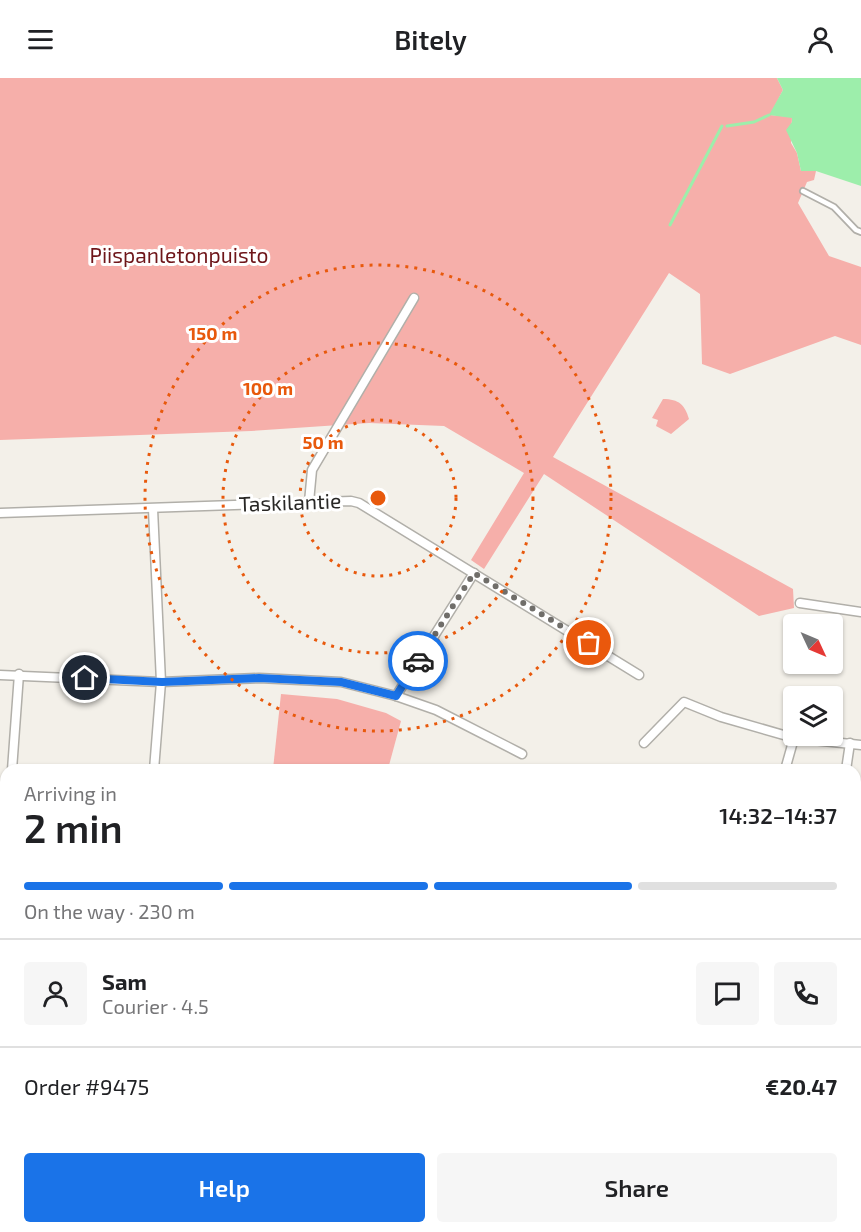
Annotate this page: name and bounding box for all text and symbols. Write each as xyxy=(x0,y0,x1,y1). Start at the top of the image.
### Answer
icon: menu xyxy=(24,23,57,56)
text: Bitely xyxy=(394,23,467,55)
icon: person xyxy=(804,23,837,56)
park label: Piispanletonpuisto xyxy=(90,242,268,267)
text: 150 m xyxy=(189,322,237,344)
text: 100 m xyxy=(243,377,293,399)
text: 50 m xyxy=(302,431,344,453)
street label: Taskilantie xyxy=(238,487,342,516)
centre of rings xyxy=(368,488,388,508)
north arrow xyxy=(783,614,843,674)
map controls xyxy=(783,614,843,746)
pin xyxy=(563,617,614,668)
icon: bag xyxy=(572,626,605,659)
courier xyxy=(388,631,448,691)
icon: car xyxy=(402,645,435,678)
pin xyxy=(59,652,110,703)
icon: home xyxy=(68,661,101,694)
button: layers xyxy=(783,686,843,746)
text: Arriving in xyxy=(24,781,117,805)
text: 14:32–14:37 xyxy=(719,802,837,828)
text: 2 min xyxy=(24,804,123,851)
text: On the way · 230 m xyxy=(24,899,195,923)
button: person xyxy=(24,962,87,1025)
button: chat xyxy=(696,962,759,1025)
button: phone xyxy=(774,962,837,1025)
text: Sam xyxy=(102,968,147,994)
text: Courier · 4.5 xyxy=(102,994,209,1018)
text: Order #9475 xyxy=(24,1073,149,1099)
text: €20.47 xyxy=(765,1073,837,1099)
button: Help xyxy=(24,1153,425,1222)
button: Share xyxy=(437,1153,837,1222)

